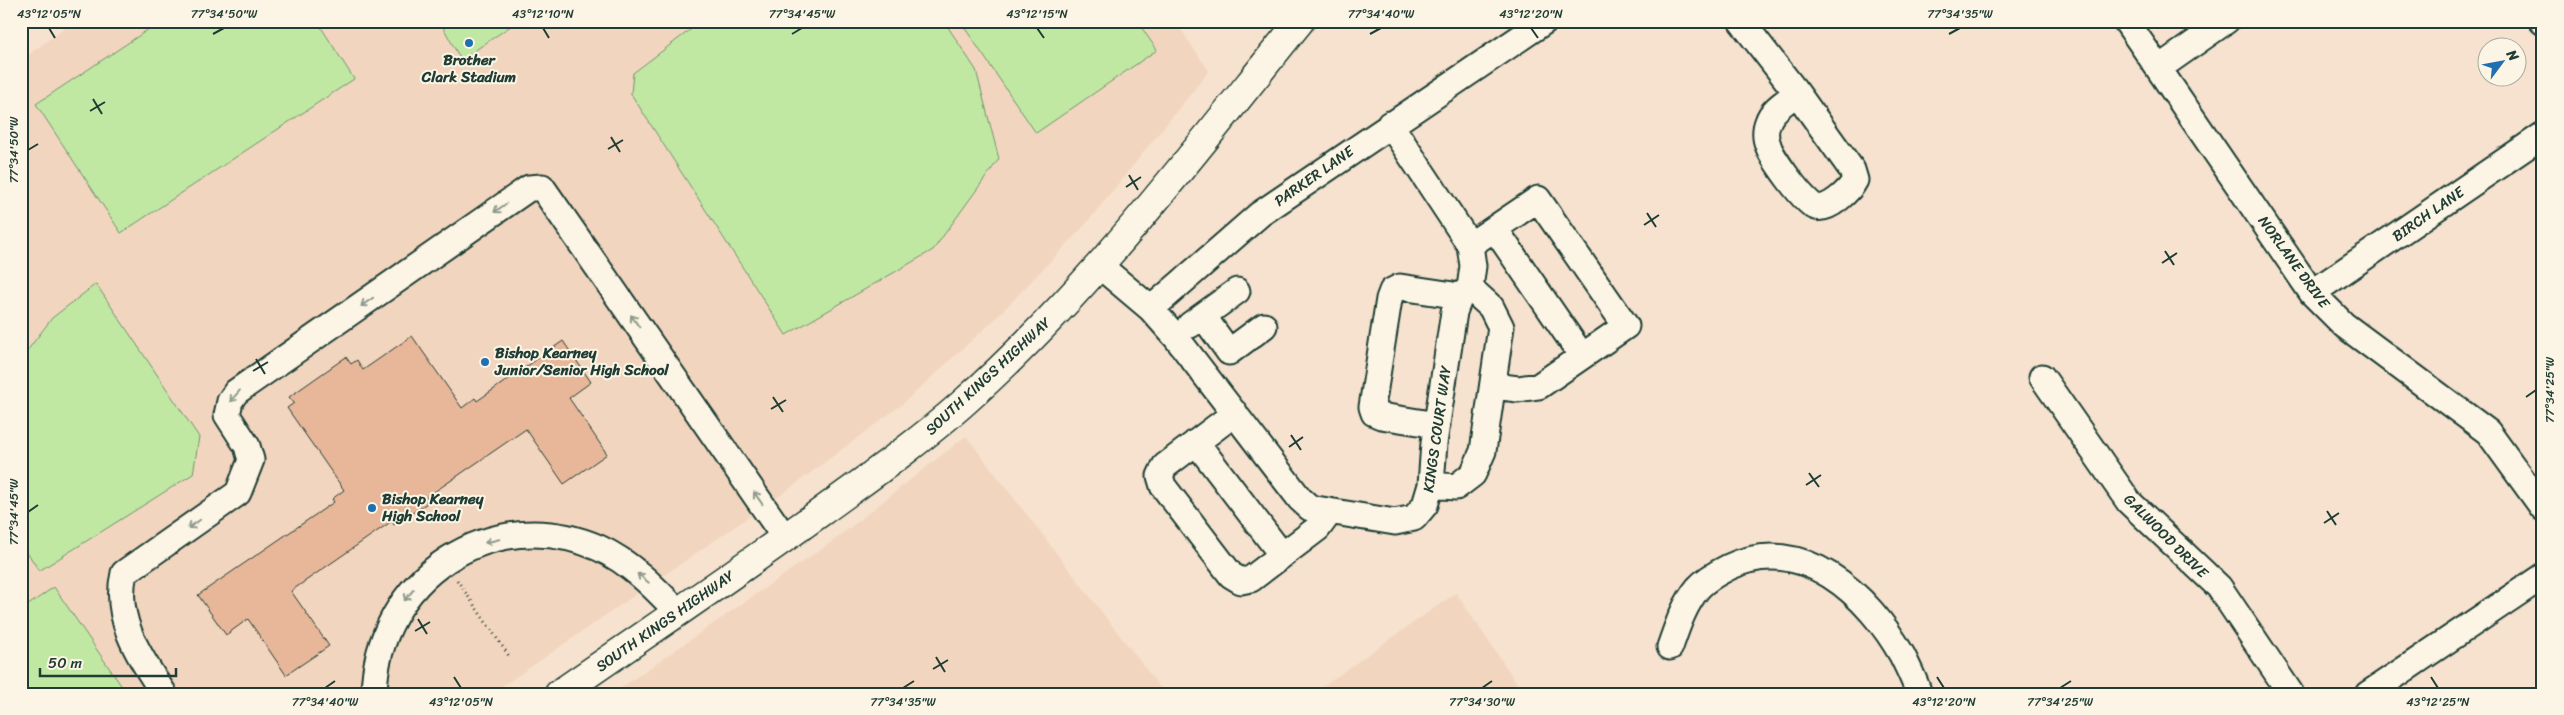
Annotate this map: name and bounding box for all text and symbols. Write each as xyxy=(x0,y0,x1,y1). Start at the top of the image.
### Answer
text: 43°12'05"N xyxy=(17,3,82,25)
text: 77°34'50"W xyxy=(191,3,258,25)
text: 43°12'10"N xyxy=(512,3,575,25)
text: 77°34'45"W xyxy=(769,3,836,25)
text: 43°12'15"N xyxy=(1006,3,1068,25)
text: 77°34'40"W xyxy=(1348,3,1415,25)
text: 43°12'20"N xyxy=(1499,3,1563,25)
text: 77°34'35"W xyxy=(1927,3,1994,25)
marker: Brother Clark Stadium xyxy=(463,37,475,49)
north arrow xyxy=(2476,38,2526,88)
text: N xyxy=(2499,44,2526,66)
place label: Brother Clark Stadium xyxy=(421,47,517,90)
text: 77°34'50"W xyxy=(3,116,25,183)
street label: PARKER LANE xyxy=(1269,138,1361,213)
street label: BIRCH LANE xyxy=(2386,178,2471,249)
one-way arrow xyxy=(493,203,507,213)
street label: NORLANE DRIVE xyxy=(2251,210,2338,315)
one-way arrow xyxy=(360,297,374,307)
street label: SOUTH KINGS HIGHWAY xyxy=(919,310,1058,442)
one-way arrow xyxy=(630,314,640,328)
place label: Bishop Kearney Junior/Senior High School xyxy=(494,340,669,383)
marker: Bishop Kearney Junior/Senior High School xyxy=(479,356,491,368)
text: 77°34'25"W xyxy=(2539,356,2561,423)
street label: KINGS COURT WAY xyxy=(1415,363,1459,494)
one-way arrow xyxy=(229,389,241,402)
text: 77°34'45"W xyxy=(3,478,25,545)
place label: Bishop Kearney High School xyxy=(381,486,484,529)
street label: GALWOOD DRIVE xyxy=(2117,487,2216,586)
one-way arrow xyxy=(753,491,763,505)
marker: Bishop Kearney High School xyxy=(366,502,378,514)
one-way arrow xyxy=(187,518,201,529)
one-way arrow xyxy=(485,537,501,546)
street label: SOUTH KINGS HIGHWAY xyxy=(590,563,740,679)
one-way arrow xyxy=(637,573,650,584)
one-way arrow xyxy=(404,588,415,601)
scale bar xyxy=(40,645,176,677)
text: 50 m xyxy=(48,650,83,676)
text: 77°34'40"W xyxy=(292,691,359,713)
text: 43°12'05"N xyxy=(429,691,494,713)
text: 77°34'35"W xyxy=(870,691,937,713)
text: 77°34'30"W xyxy=(1449,691,1516,713)
text: 43°12'20"N xyxy=(1912,691,1976,713)
text: 77°34'25"W xyxy=(2027,691,2094,713)
text: 43°12'25"N xyxy=(2406,691,2470,713)

